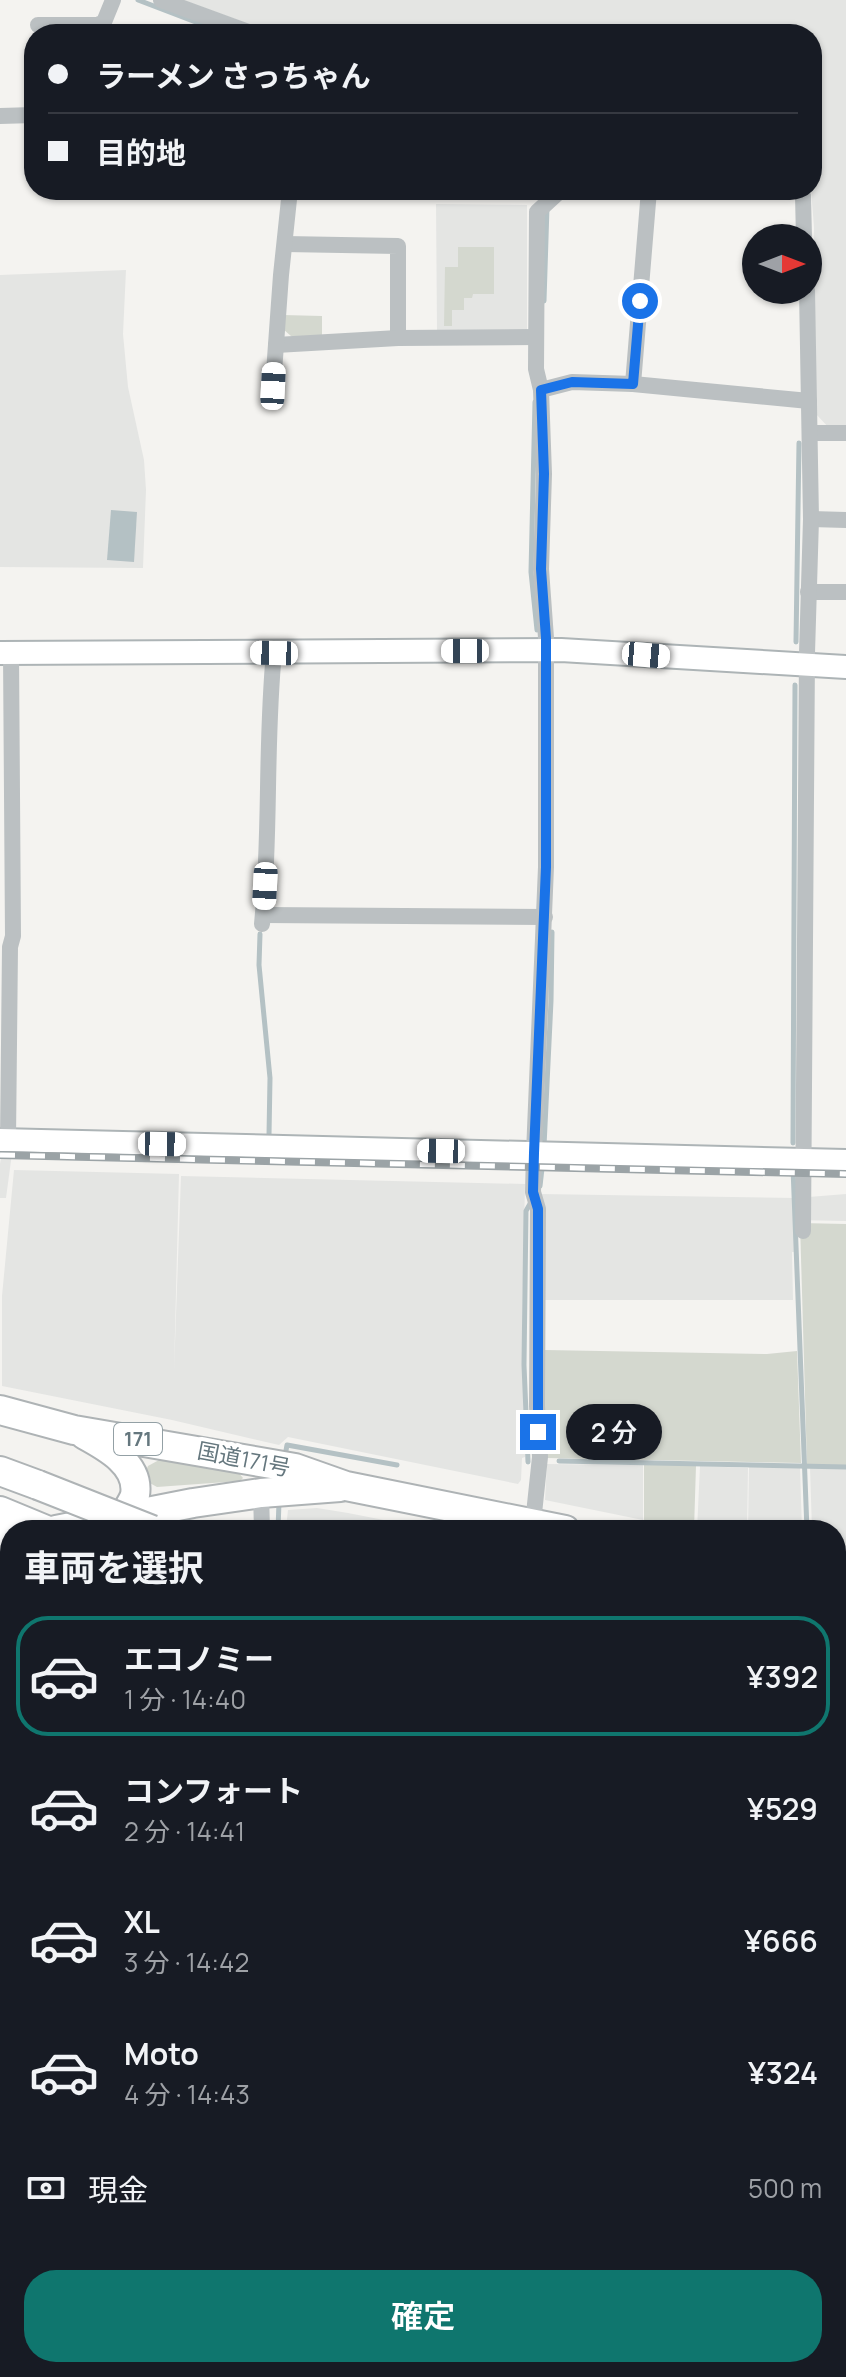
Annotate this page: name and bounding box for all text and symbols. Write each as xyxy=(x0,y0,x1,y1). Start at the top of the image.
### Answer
text: ラーメン さっちゃん xyxy=(96,55,371,96)
text: 目的地 xyxy=(96,132,186,173)
north arrow xyxy=(742,224,822,304)
map controls xyxy=(742,224,822,304)
route start xyxy=(622,283,658,319)
car xyxy=(260,361,286,411)
car xyxy=(441,639,489,663)
car xyxy=(250,641,298,665)
car xyxy=(621,641,671,669)
car xyxy=(252,861,278,911)
car xyxy=(138,1132,186,1156)
car xyxy=(417,1139,465,1163)
callout: 2 分 xyxy=(566,1404,662,1460)
route end xyxy=(520,1414,556,1450)
text: 2 分 xyxy=(591,1414,637,1450)
road number: 171 xyxy=(114,1423,162,1455)
street label: 国道171号 xyxy=(195,1435,293,1483)
text: 車両を選択 xyxy=(24,1543,204,1592)
text: エコノミー xyxy=(124,1638,274,1679)
icon: car xyxy=(28,1640,100,1712)
text: ¥392 xyxy=(747,1656,818,1697)
text: 1 分 · 14:40 xyxy=(124,1681,246,1717)
text: コンフォート xyxy=(124,1770,303,1811)
icon: car xyxy=(28,1772,100,1844)
text: ¥529 xyxy=(747,1788,818,1829)
text: 2 分 · 14:41 xyxy=(124,1813,245,1849)
text: XL xyxy=(124,1901,160,1942)
icon: car xyxy=(28,1904,100,1976)
text: ¥666 xyxy=(744,1920,818,1961)
text: 3 分 · 14:42 xyxy=(124,1944,249,1980)
text: Moto xyxy=(124,2033,199,2074)
icon: car xyxy=(28,2036,100,2108)
text: ¥324 xyxy=(748,2052,818,2093)
text: 4 分 · 14:43 xyxy=(124,2076,250,2112)
icon: cash xyxy=(24,2166,68,2210)
text: 現金 xyxy=(88,2169,148,2210)
text: 500 m xyxy=(748,2170,822,2206)
button: 確定 xyxy=(24,2270,822,2362)

